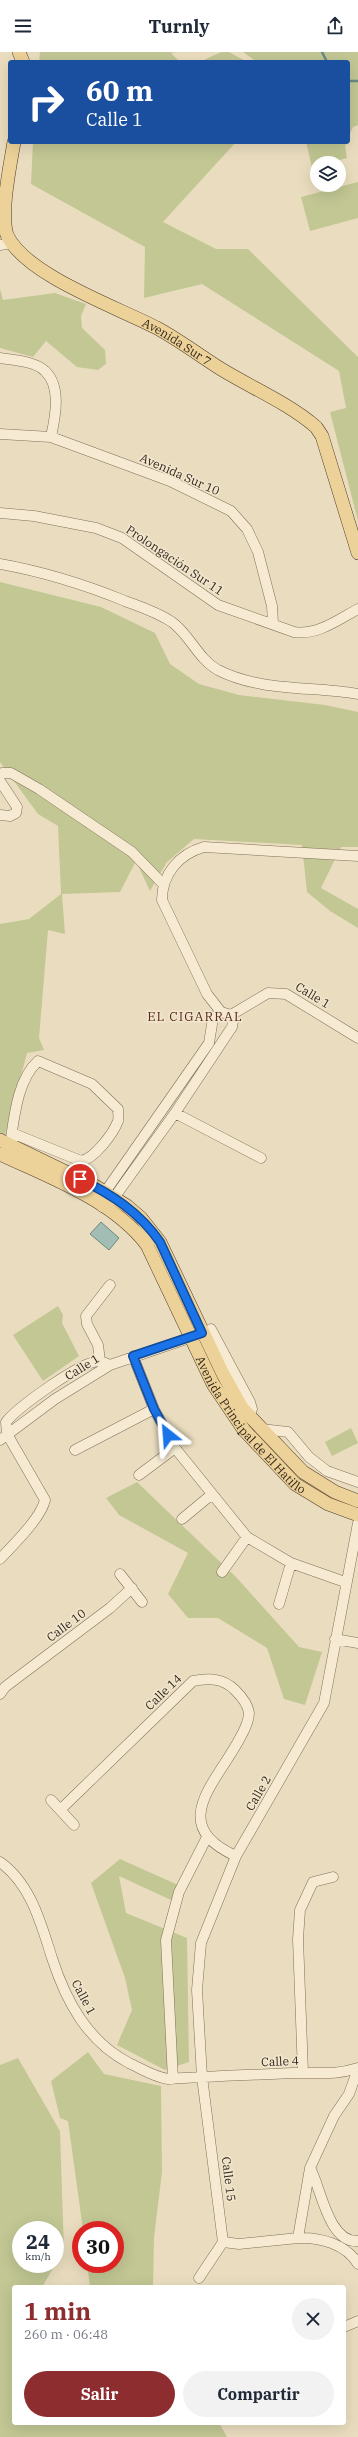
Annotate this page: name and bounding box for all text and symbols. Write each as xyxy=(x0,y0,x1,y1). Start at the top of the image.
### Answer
icon: menu xyxy=(12,15,34,37)
text: Turnly xyxy=(148,15,210,38)
icon: share xyxy=(324,15,346,37)
text: 60 m xyxy=(86,72,153,109)
icon: right xyxy=(20,76,72,128)
text: Calle 1 xyxy=(86,108,143,131)
map controls xyxy=(310,156,346,192)
button: layers xyxy=(310,156,346,192)
street label: Avenida Sur 7 xyxy=(140,315,214,368)
street label: Avenida Sur 10 xyxy=(138,450,222,498)
street label: Prolongación Sur 11 xyxy=(123,522,227,598)
street label: Calle 1 xyxy=(293,979,333,1011)
district label: EL CIGARRAL xyxy=(147,1008,243,1025)
pin xyxy=(63,1162,97,1196)
icon: arrive xyxy=(69,1168,91,1190)
street label: Calle 1 xyxy=(62,1351,102,1383)
street label: Avenida Principal de El Hatillo xyxy=(193,1353,309,1497)
position arrow xyxy=(147,1414,189,1456)
street label: Calle 10 xyxy=(43,1605,89,1645)
street label: Calle 14 xyxy=(142,1671,184,1713)
street label: Calle 2 xyxy=(242,1773,274,1813)
street label: Calle 1 xyxy=(68,1977,100,2017)
street label: Calle 4 xyxy=(261,2053,299,2069)
street label: Calle 15 xyxy=(219,2156,239,2202)
speed limit sign: 30 xyxy=(72,2221,124,2273)
text: 24 xyxy=(26,2228,50,2255)
text: km/h xyxy=(25,2250,51,2263)
text: 1 min xyxy=(24,2295,91,2327)
button: close xyxy=(292,2298,334,2340)
text: 260 m · 06:48 xyxy=(24,2326,108,2343)
button: Salir xyxy=(24,2371,175,2417)
button: Compartir xyxy=(183,2371,334,2417)

